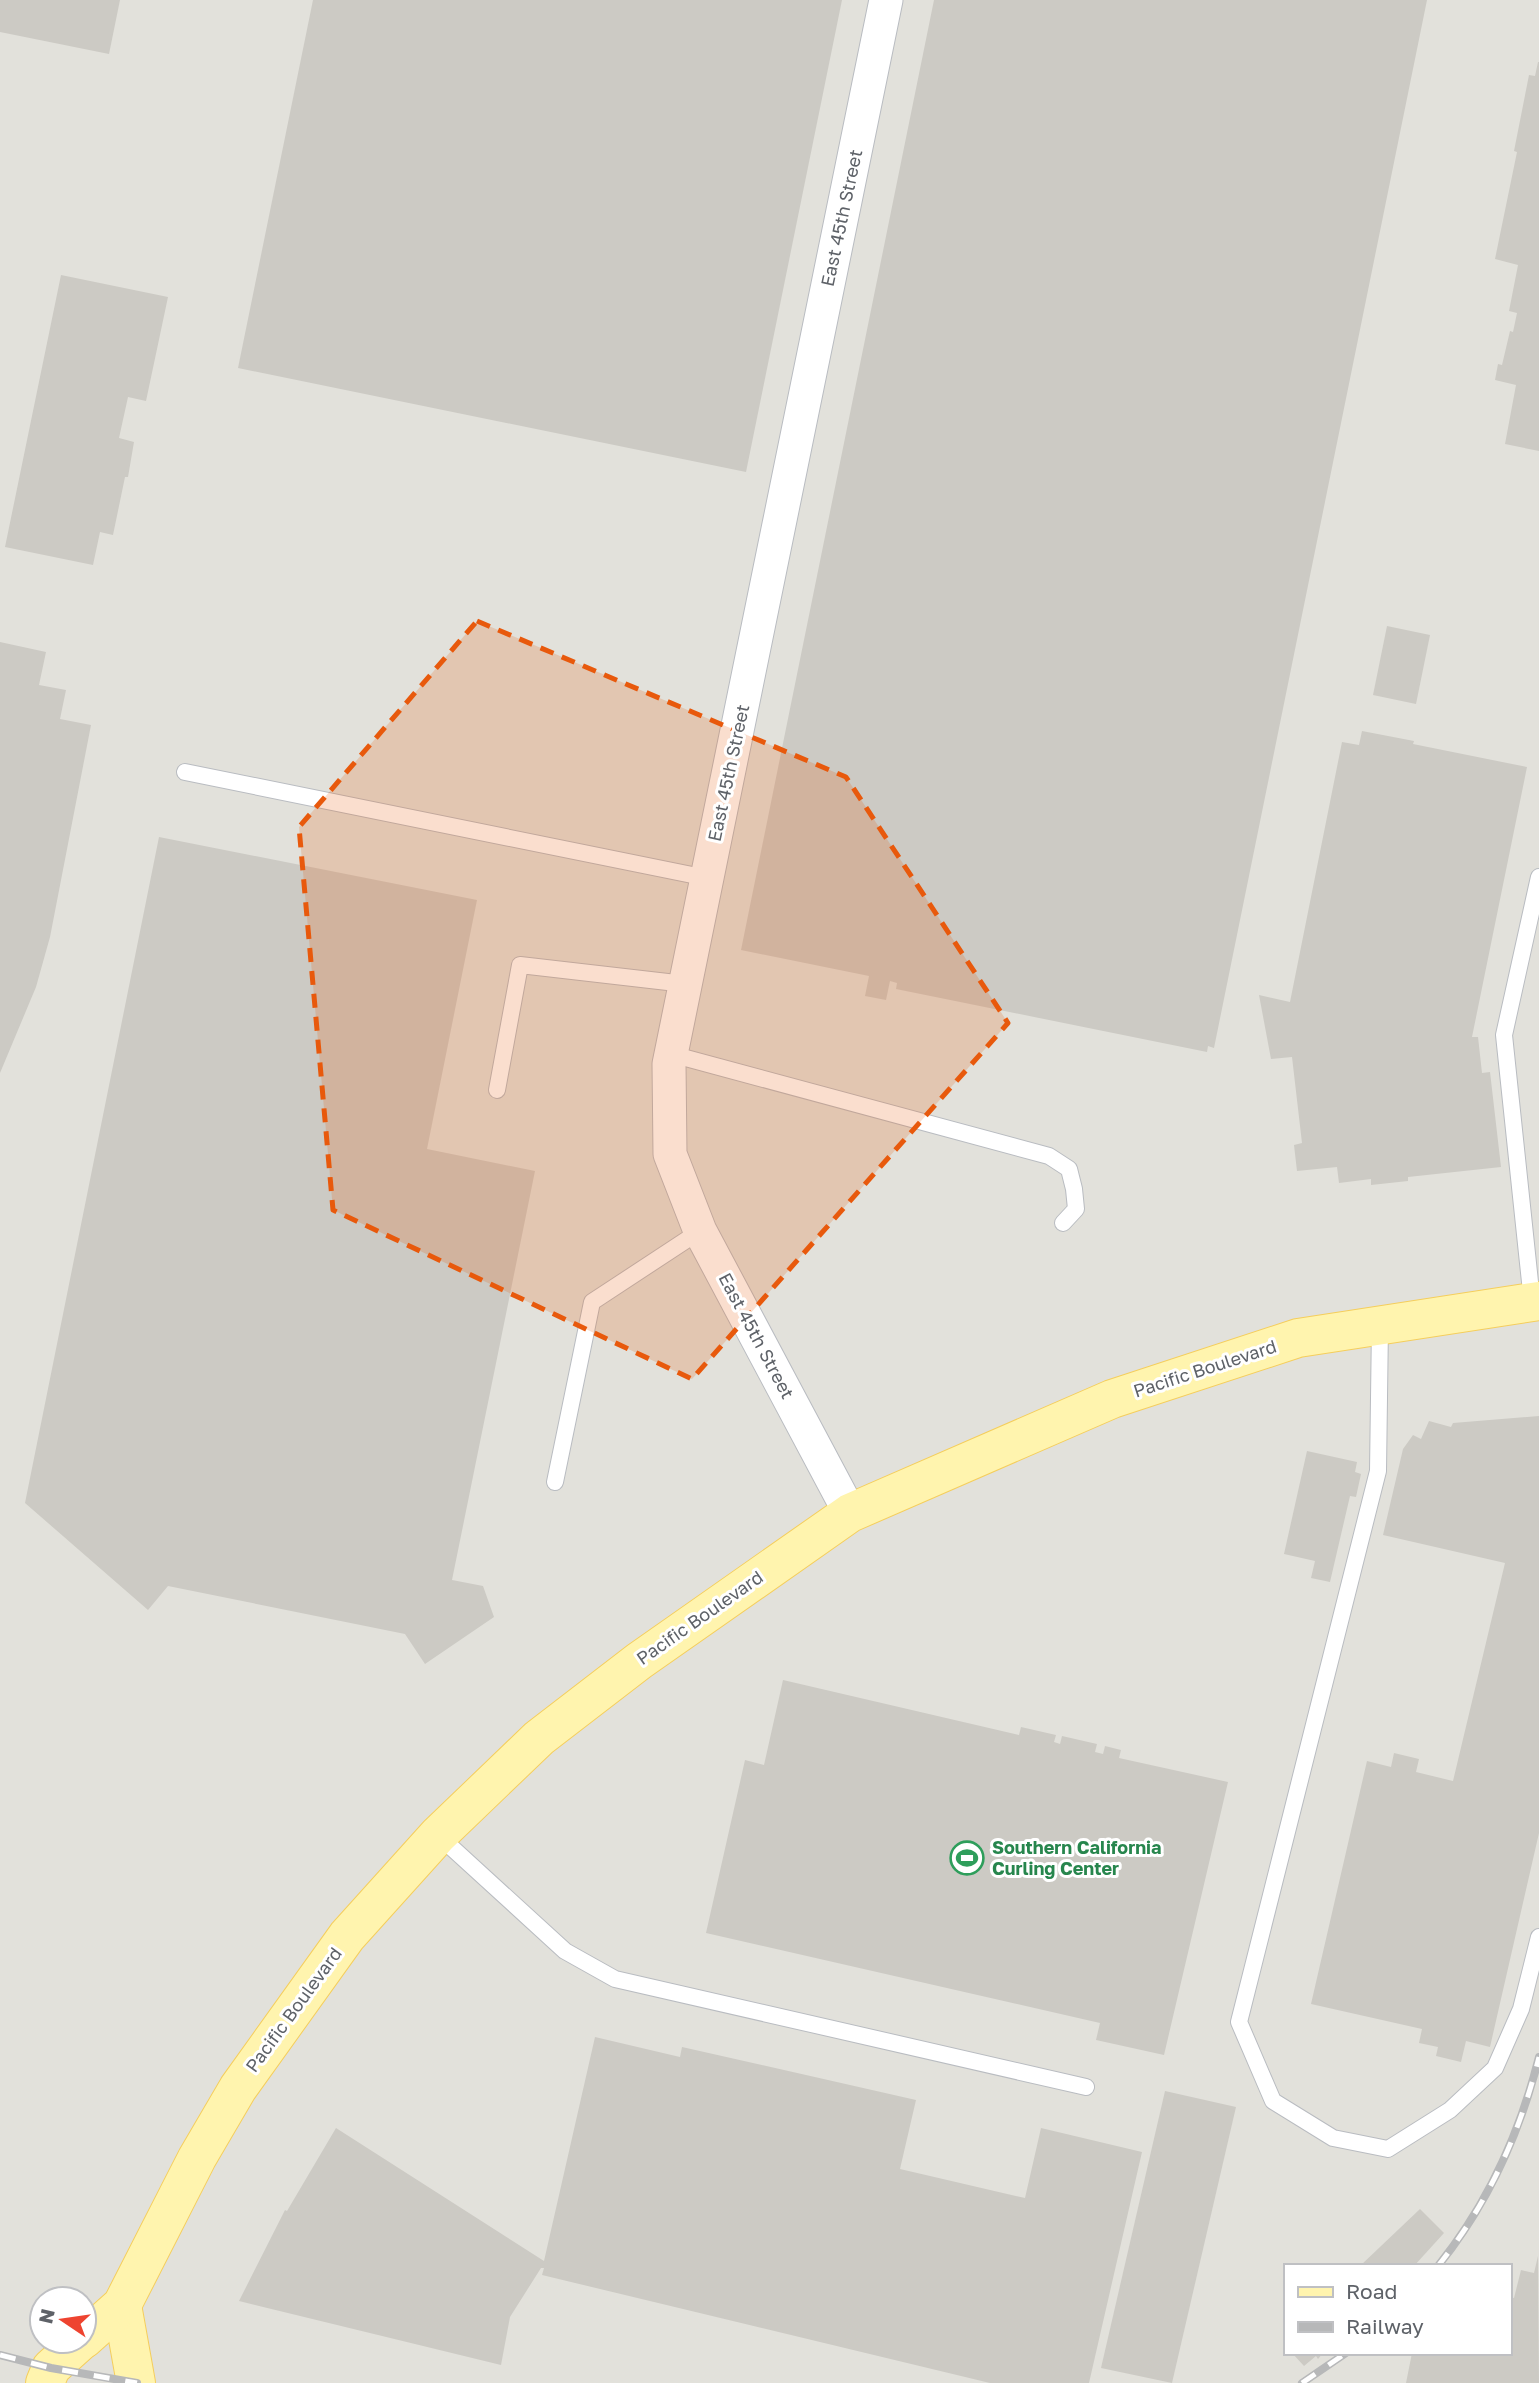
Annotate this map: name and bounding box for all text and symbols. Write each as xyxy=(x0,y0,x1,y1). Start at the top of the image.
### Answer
street label: East 45th Street xyxy=(816,147,866,288)
street label: East 45th Street xyxy=(703,702,753,843)
street label: East 45th Street xyxy=(714,1269,799,1402)
street label: Pacific Boulevard xyxy=(1130,1335,1279,1402)
street label: Pacific Boulevard xyxy=(632,1565,767,1669)
place label: Southern California Curling Center xyxy=(992,1836,1161,1879)
sports icon: Southern California Curling Center xyxy=(948,1839,986,1877)
street label: Pacific Boulevard xyxy=(240,1943,346,2076)
legend xyxy=(1284,2264,1511,2355)
text: Road xyxy=(1346,2278,1397,2304)
north arrow xyxy=(28,2285,98,2355)
text: N xyxy=(33,2306,59,2326)
text: Railway xyxy=(1346,2313,1424,2339)

